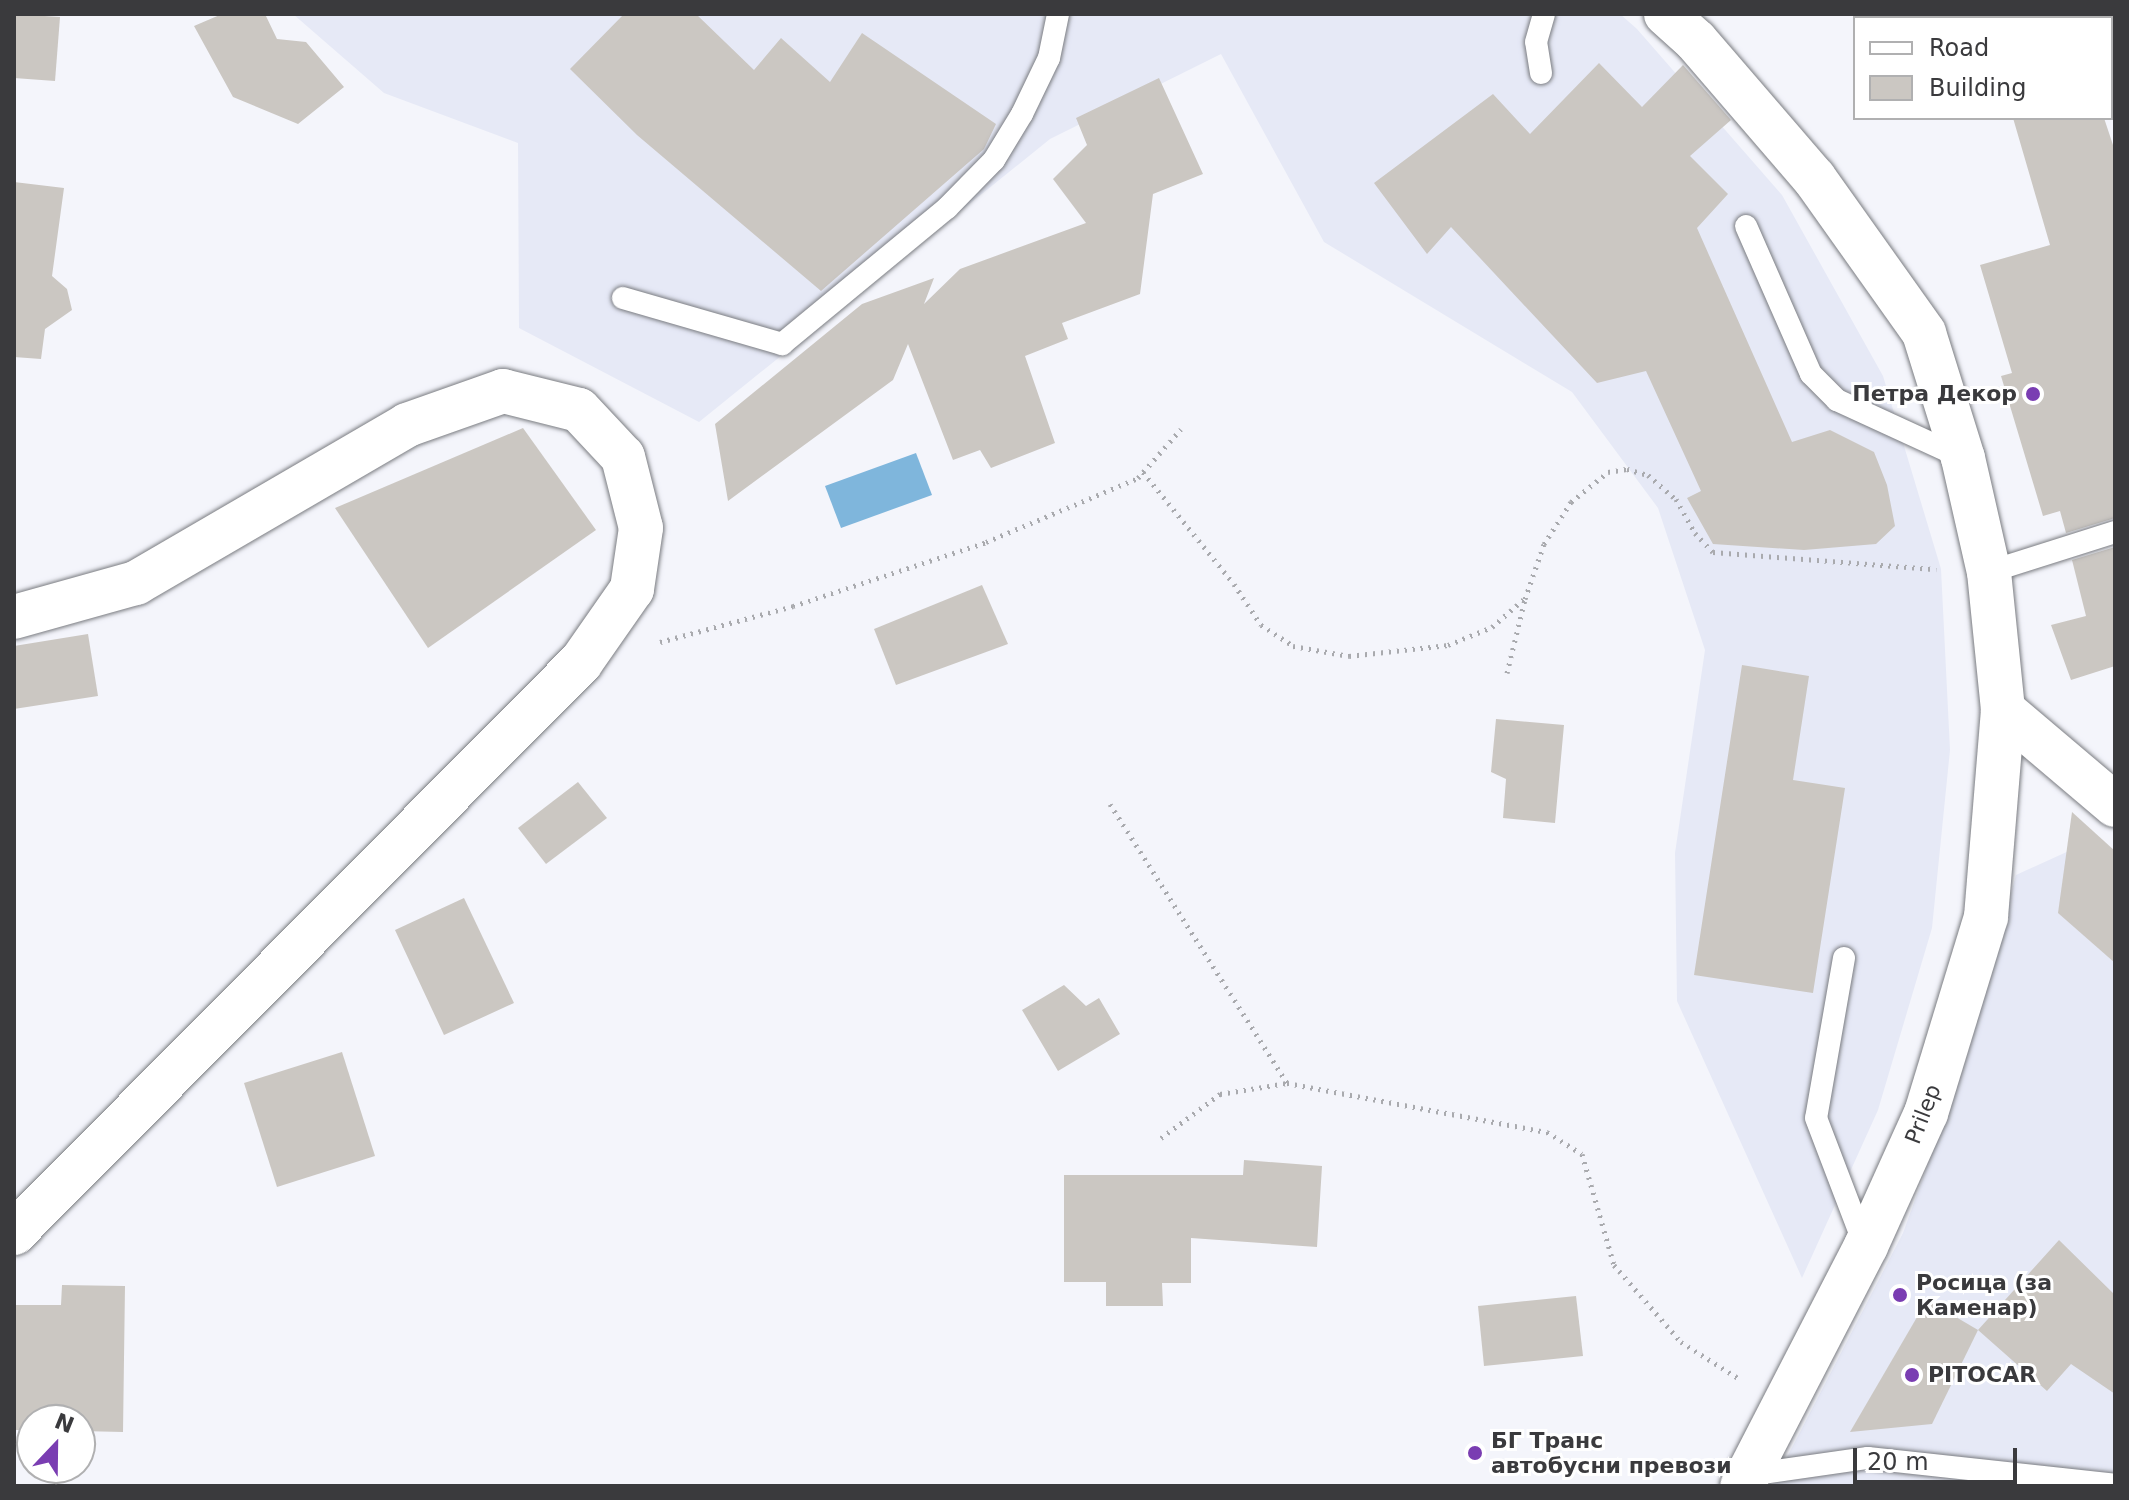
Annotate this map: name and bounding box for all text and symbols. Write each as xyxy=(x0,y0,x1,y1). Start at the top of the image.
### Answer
legend xyxy=(1853,16,2113,120)
text: Road xyxy=(1929,34,1989,62)
text: Building xyxy=(1929,74,2026,102)
place label: Петра Декор xyxy=(1852,381,2017,407)
marker: Петра Декор xyxy=(2024,385,2042,403)
street label: Prilep xyxy=(1900,1080,1946,1148)
place label: Росица (за Каменар) xyxy=(1916,1269,2052,1320)
marker: Росица (за Каменар) xyxy=(1891,1286,1909,1304)
place label: PITOCAR xyxy=(1928,1362,2036,1388)
marker: PITOCAR xyxy=(1903,1366,1921,1384)
north arrow xyxy=(16,1404,96,1484)
text: N xyxy=(51,1408,78,1438)
place label: БГ Транс автобусни превози xyxy=(1491,1427,1732,1478)
scale bar xyxy=(1857,1432,2021,1482)
marker: БГ Транс автобусни превози xyxy=(1466,1444,1484,1462)
text: 20 m xyxy=(1867,1448,1929,1476)

